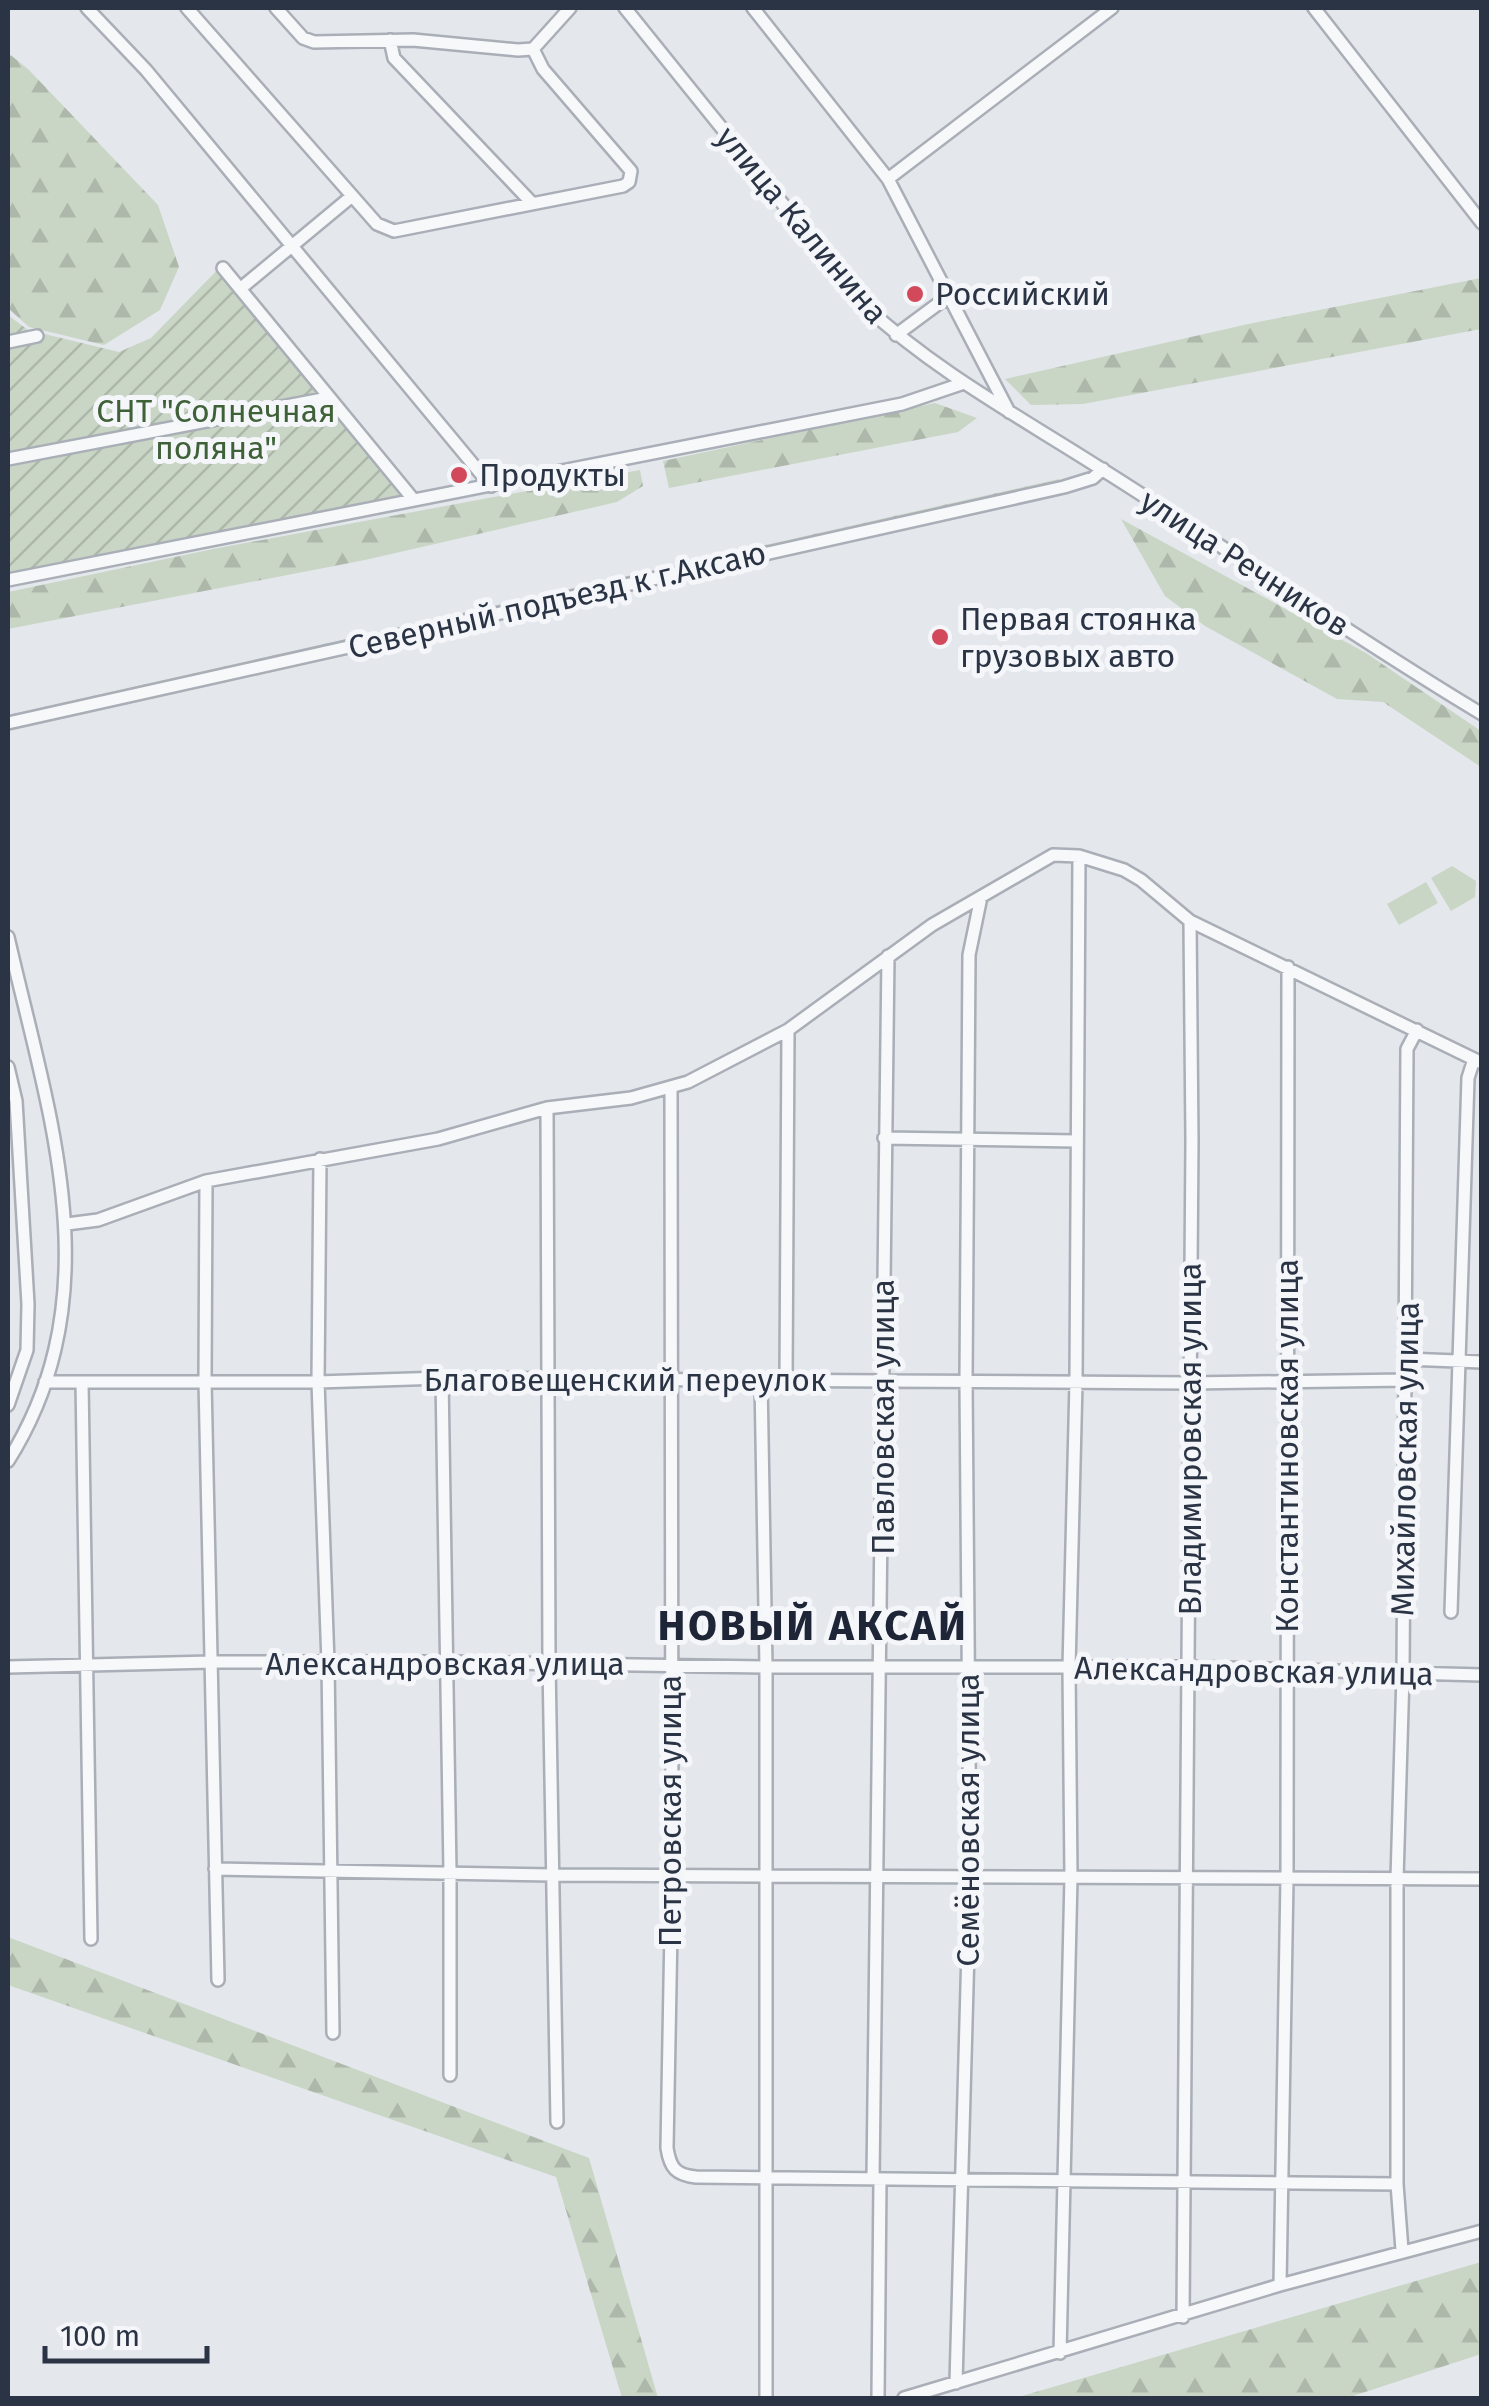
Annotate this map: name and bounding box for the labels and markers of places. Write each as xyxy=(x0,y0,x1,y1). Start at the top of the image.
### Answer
place label: Российский xyxy=(935,275,1110,313)
marker: Российский xyxy=(904,283,926,305)
place label: Продукты xyxy=(479,456,626,494)
marker: Продукты xyxy=(448,464,470,486)
place label: Первая стоянка грузовых авто xyxy=(960,600,1197,675)
marker: Первая стоянка грузовых авто xyxy=(929,626,951,648)

